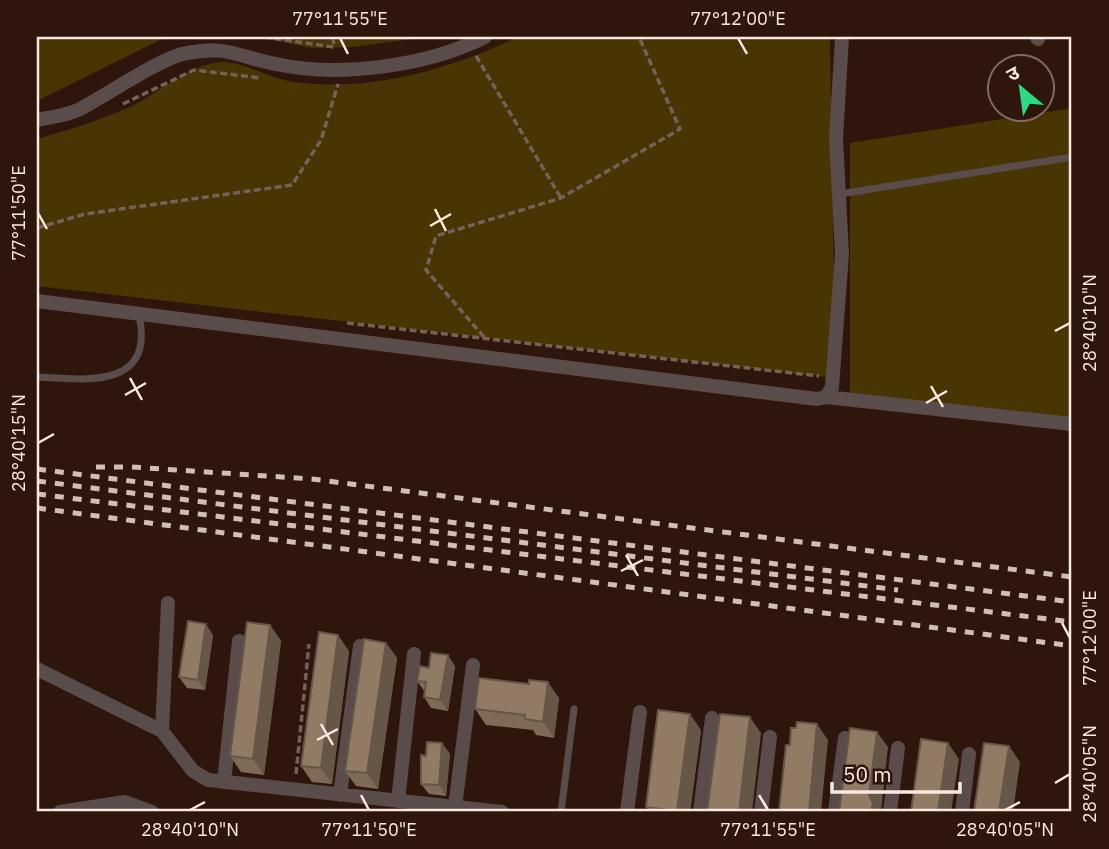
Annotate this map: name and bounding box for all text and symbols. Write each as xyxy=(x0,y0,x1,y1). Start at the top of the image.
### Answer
text: 77°11'55"E xyxy=(292,7,388,30)
text: 77°12'00"E xyxy=(690,7,786,30)
north arrow xyxy=(986,52,1056,122)
text: उ xyxy=(1002,60,1024,86)
text: 77°11'50"E xyxy=(7,165,30,261)
text: 28°40'10"N xyxy=(1078,274,1101,372)
text: 28°40'15"N xyxy=(7,394,30,492)
text: 77°12'00"E xyxy=(1078,590,1101,686)
text: 28°40'05"N xyxy=(1078,725,1101,823)
scale bar xyxy=(832,751,960,795)
text: 50 m xyxy=(843,760,892,788)
text: 28°40'10"N xyxy=(141,818,239,841)
text: 77°11'50"E xyxy=(321,818,417,841)
text: 77°11'55"E xyxy=(720,818,816,841)
text: 28°40'05"N xyxy=(956,818,1054,841)

